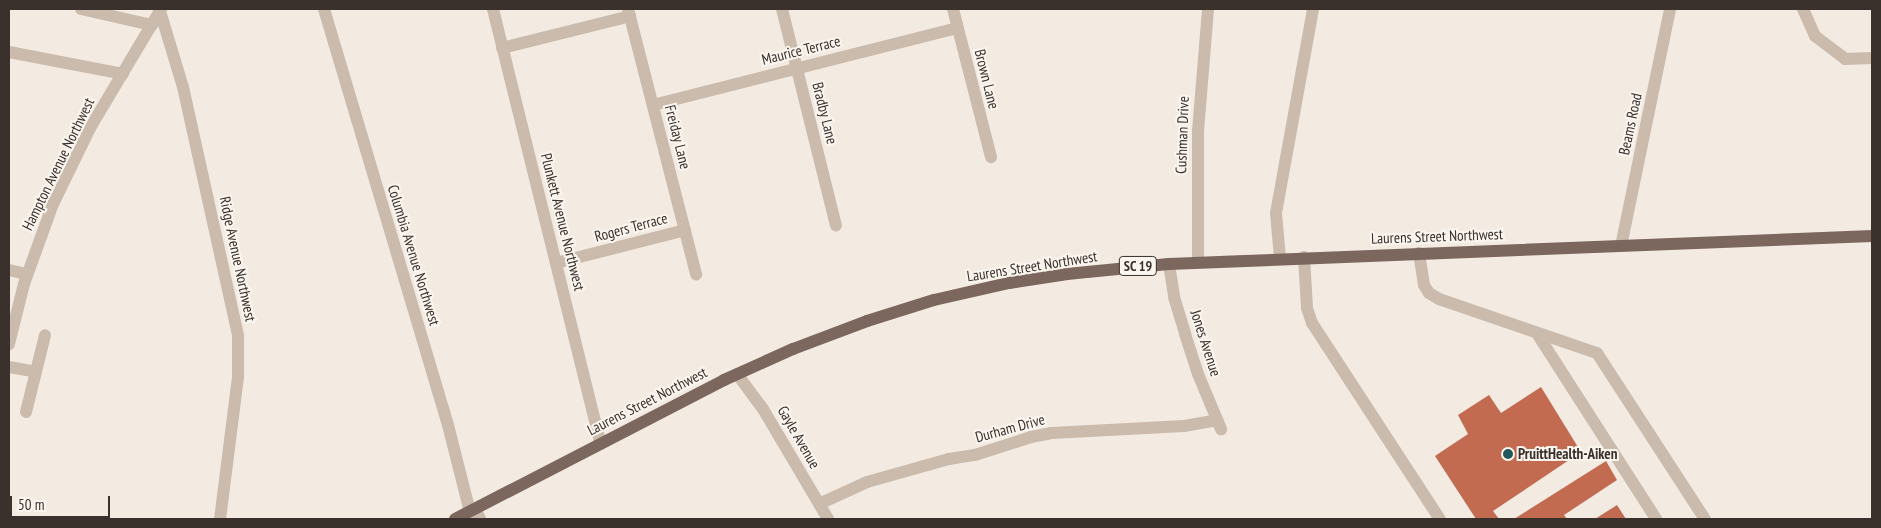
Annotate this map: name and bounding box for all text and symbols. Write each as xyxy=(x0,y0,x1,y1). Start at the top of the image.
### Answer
street label: Maurice Terrace xyxy=(760,32,842,68)
street label: Brown Lane xyxy=(971,47,1003,111)
street label: Bradby Lane xyxy=(809,80,841,146)
street label: Beams Road xyxy=(1615,91,1645,157)
street label: Hampton Avenue Northwest xyxy=(18,95,98,233)
street label: Cushman Drive xyxy=(1172,96,1192,174)
street label: Freiday Lane xyxy=(661,103,695,171)
street label: Plunkett Avenue Northwest xyxy=(537,151,589,293)
street label: Columbia Avenue Northwest xyxy=(384,182,444,328)
street label: Ridge Avenue Northwest xyxy=(216,195,260,323)
street label: Rogers Terrace xyxy=(592,209,670,245)
street label: Laurens Street Northwest xyxy=(1371,225,1503,247)
street label: Laurens Street Northwest xyxy=(966,247,1098,285)
road number: SC 19 xyxy=(1118,255,1158,278)
street label: Jones Avenue xyxy=(1187,307,1225,379)
street label: Laurens Street Northwest xyxy=(584,363,710,439)
street label: Gayle Avenue xyxy=(774,402,824,472)
street label: Durham Drive xyxy=(973,410,1047,446)
place label: PruittHealth-Aiken xyxy=(1518,445,1618,463)
marker: PruittHealth-Aiken xyxy=(1502,448,1514,460)
scale bar xyxy=(12,486,112,518)
text: 50 m xyxy=(18,495,44,514)

